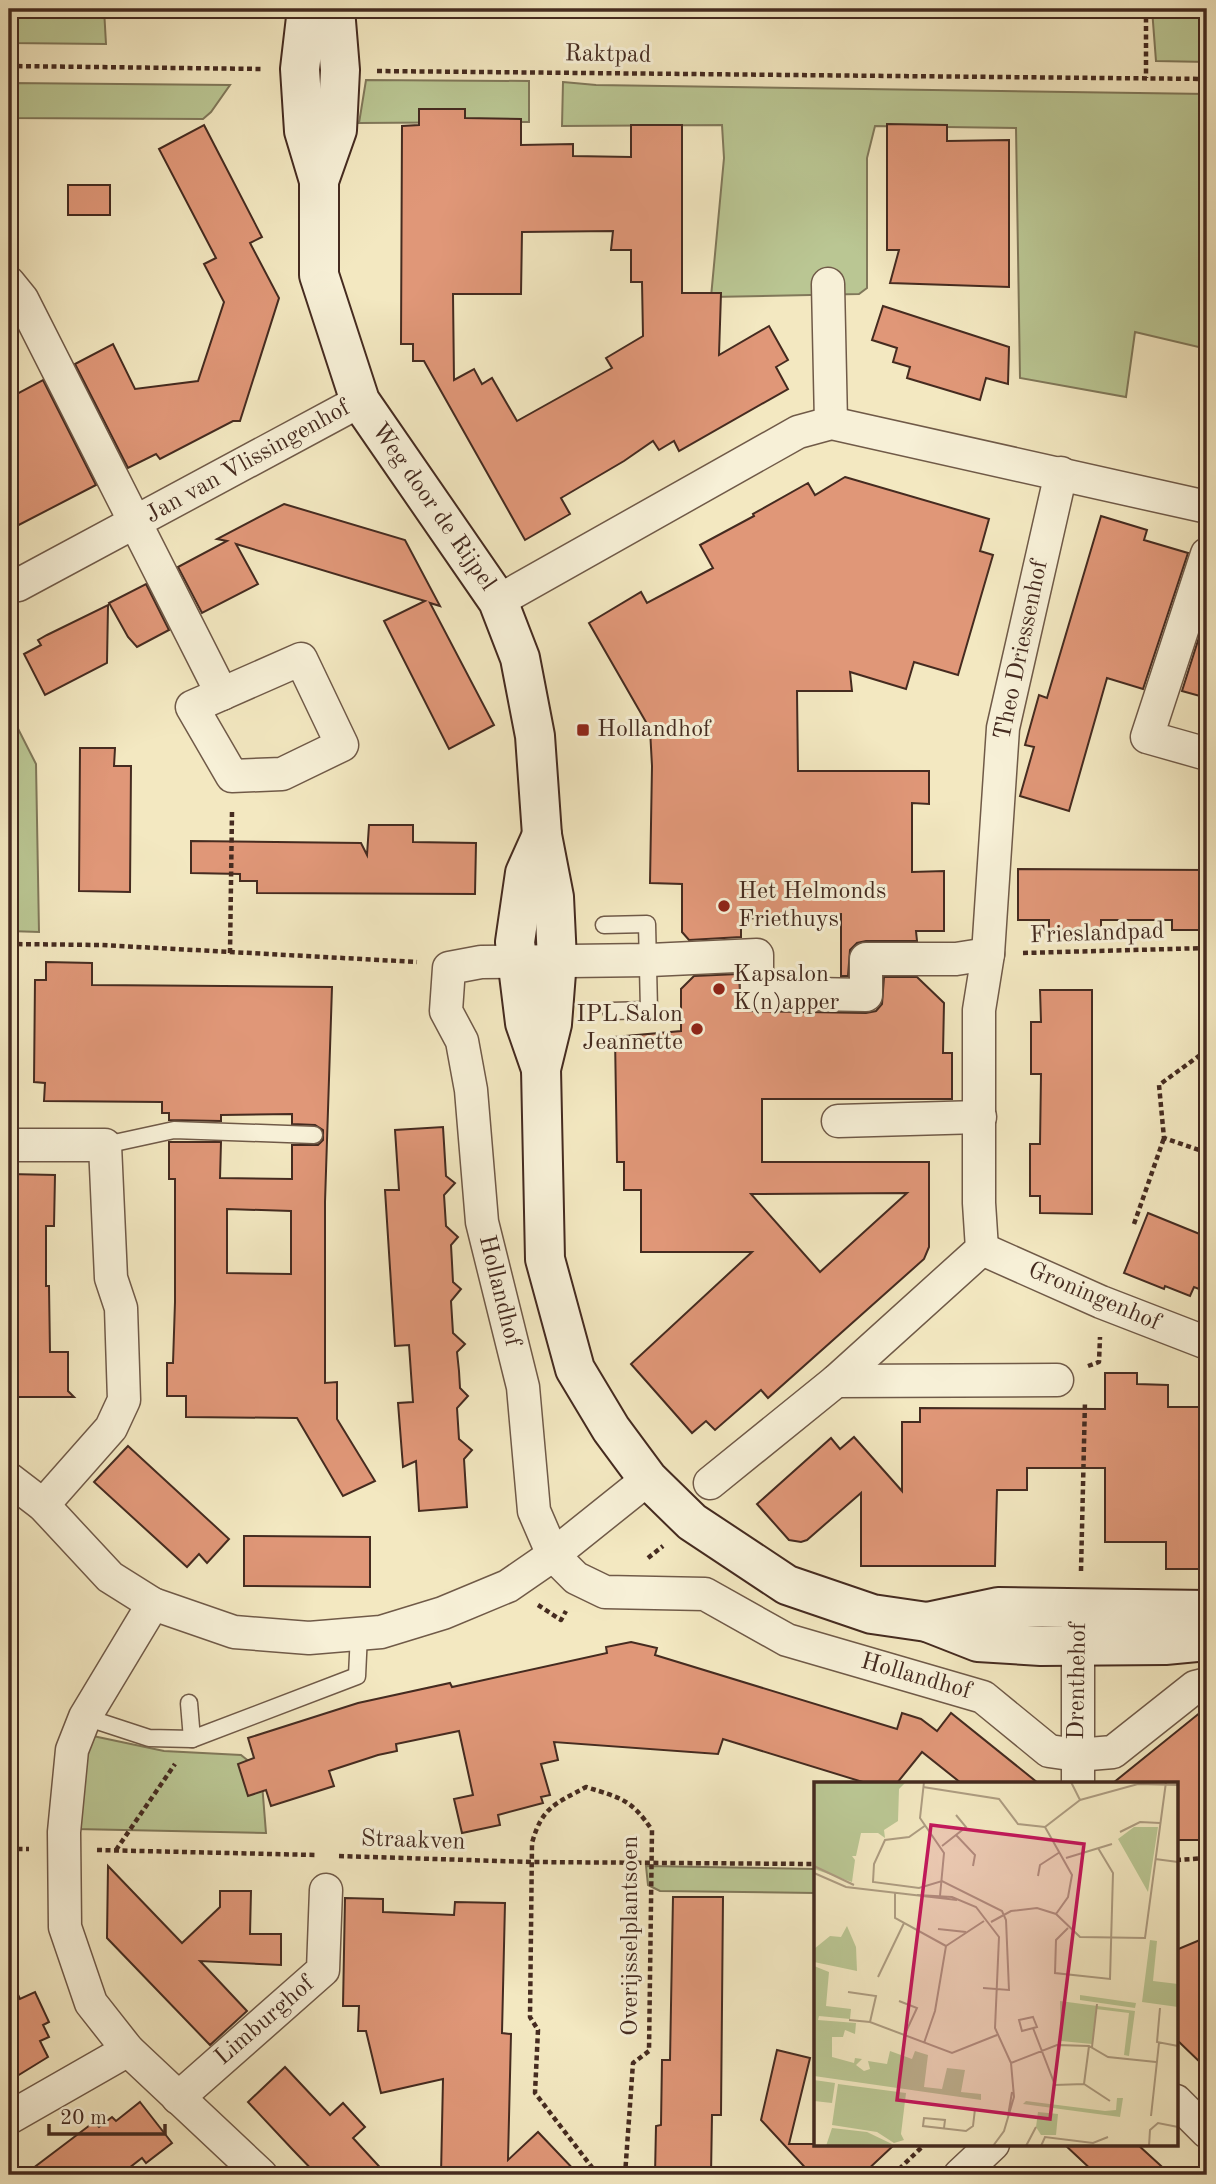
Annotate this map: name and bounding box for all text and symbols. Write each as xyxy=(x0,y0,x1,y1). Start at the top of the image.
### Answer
street label: Raktpad xyxy=(564,42,652,68)
street label: Jan van Vlissingenhof xyxy=(142,395,355,528)
street label: Weg door de Rijpel xyxy=(366,419,500,595)
street label: Theo Driessenhof xyxy=(991,557,1053,742)
place label: Hollandhof xyxy=(597,718,712,742)
marker: Hollandhof xyxy=(575,722,591,738)
place label: Het Helmonds Friethuys xyxy=(738,880,886,932)
marker: Het Helmonds Friethuys xyxy=(716,898,732,914)
street label: Frieslandpad xyxy=(1029,920,1165,948)
place label: Kapsalon K(n)apper xyxy=(733,963,840,1015)
marker: Kapsalon K(n)apper xyxy=(711,981,727,997)
place label: IPL Salon Jeannette xyxy=(576,1003,683,1055)
marker: IPL Salon Jeannette xyxy=(689,1021,705,1037)
street label: Hollandhof xyxy=(474,1233,525,1350)
street label: Groningenhof xyxy=(1024,1258,1165,1336)
street label: Drenthehof xyxy=(1065,1621,1091,1740)
street label: Hollandhof xyxy=(858,1650,975,1705)
inset map xyxy=(814,1782,1178,2146)
street label: Straakven xyxy=(360,1827,466,1855)
street label: Overijsselplantsoen xyxy=(619,1836,643,2036)
street label: Limburghof xyxy=(211,1971,320,2070)
scale bar xyxy=(49,2093,164,2137)
text: 20 m xyxy=(60,2108,107,2129)

